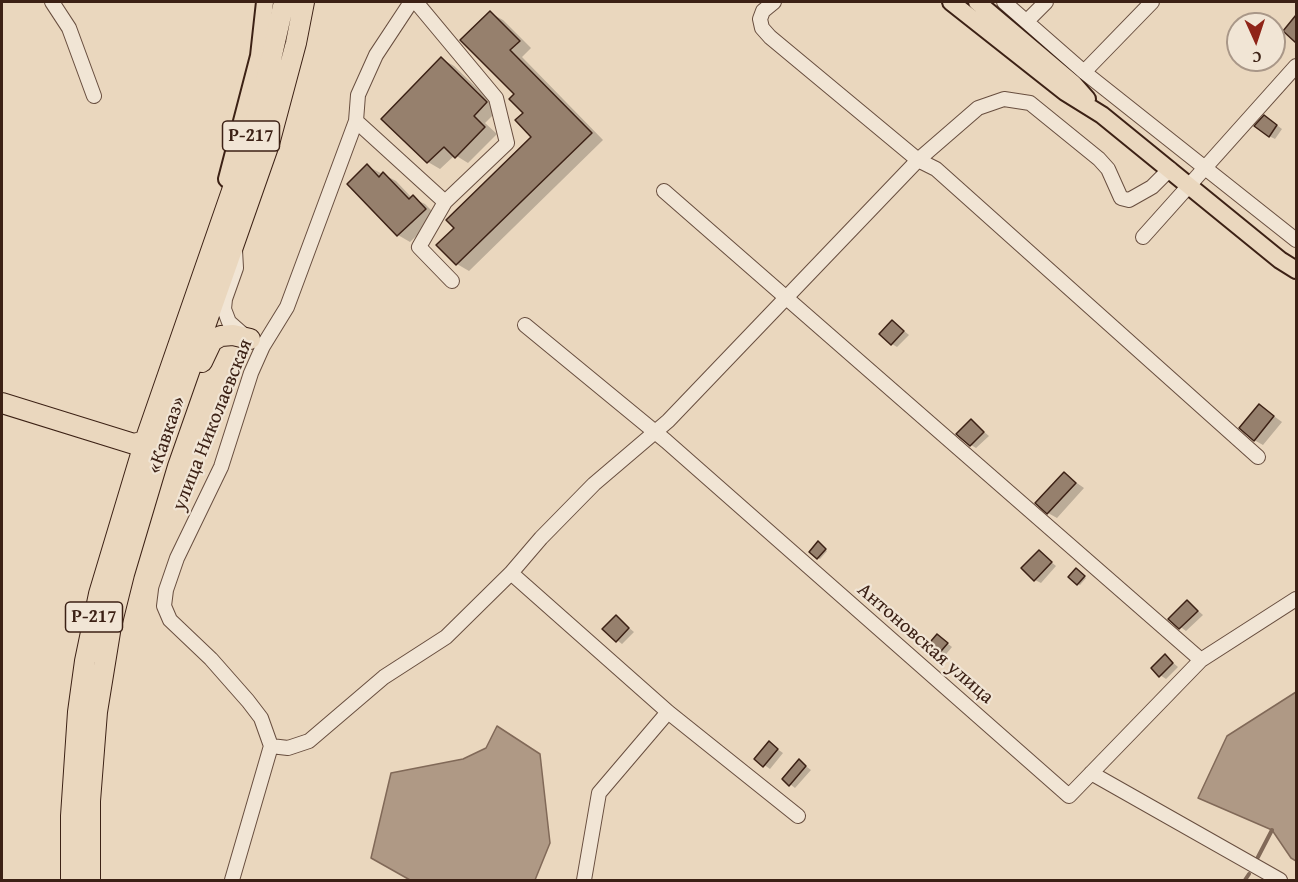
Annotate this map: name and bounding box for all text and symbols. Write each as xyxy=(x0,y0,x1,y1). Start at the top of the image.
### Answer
north arrow xyxy=(1226,12,1286,72)
text: С xyxy=(1252,46,1262,70)
road number: Р-217 xyxy=(222,121,280,151)
street label: улица Николаевская xyxy=(168,336,258,514)
street label: «Кавказ» xyxy=(143,393,191,477)
street label: Антоновская улица xyxy=(852,578,998,710)
road number: Р-217 xyxy=(66,602,122,632)

